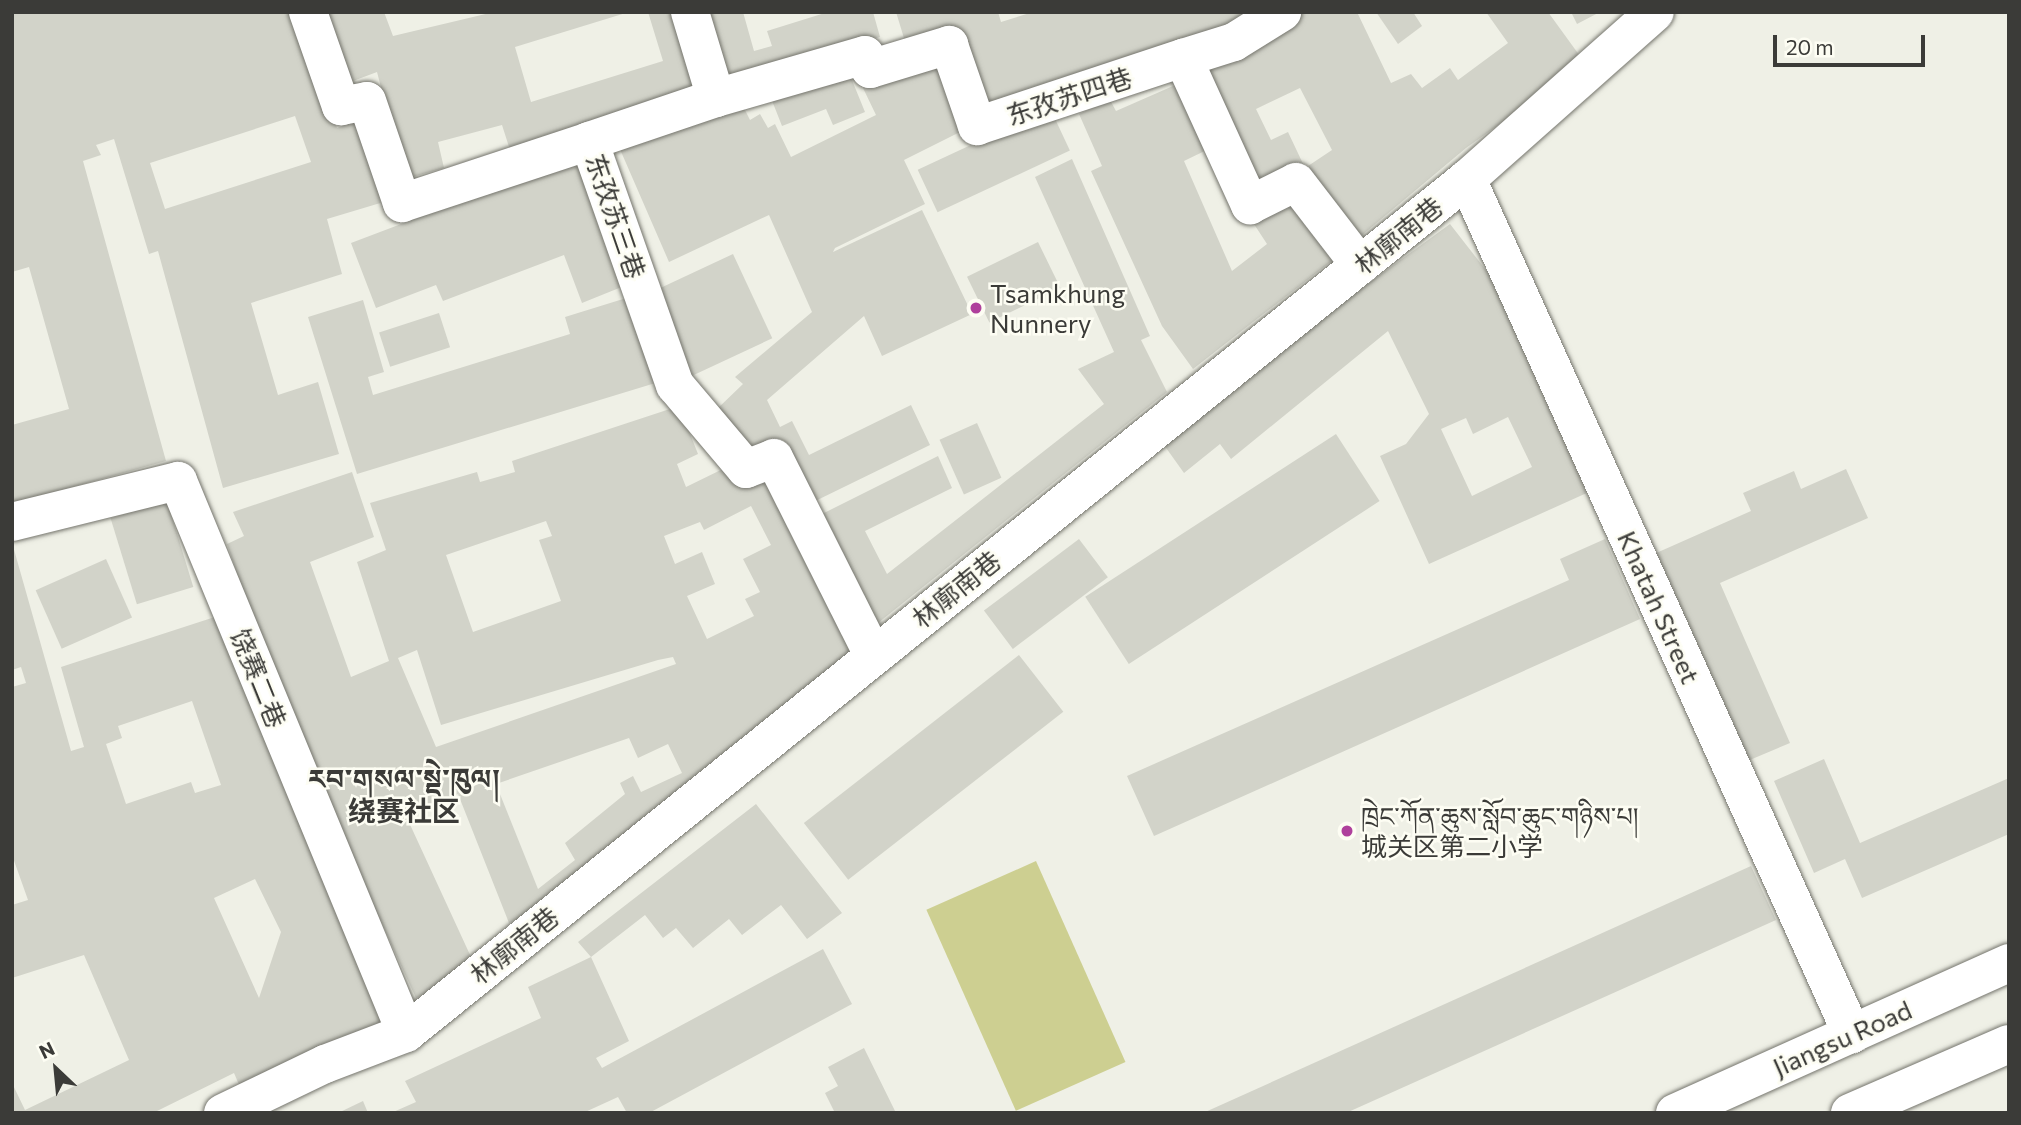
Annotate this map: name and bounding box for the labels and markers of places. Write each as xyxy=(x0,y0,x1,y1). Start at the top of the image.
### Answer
place label: Tsamkhung Nunnery xyxy=(990,277,1125,338)
marker: Tsamkhung Nunnery xyxy=(968,300,984,316)
place label: ཁྲེང་ཀོན་ཆུས་སློབ་ཆུང་གཉིས་པ། 城关区第二小学 xyxy=(1361,800,1639,862)
marker: ཁྲེང་ཀོན་ཆུས་སློབ་ཆུང་གཉིས་པ། 城关区第二小学 xyxy=(1339,823,1355,839)

